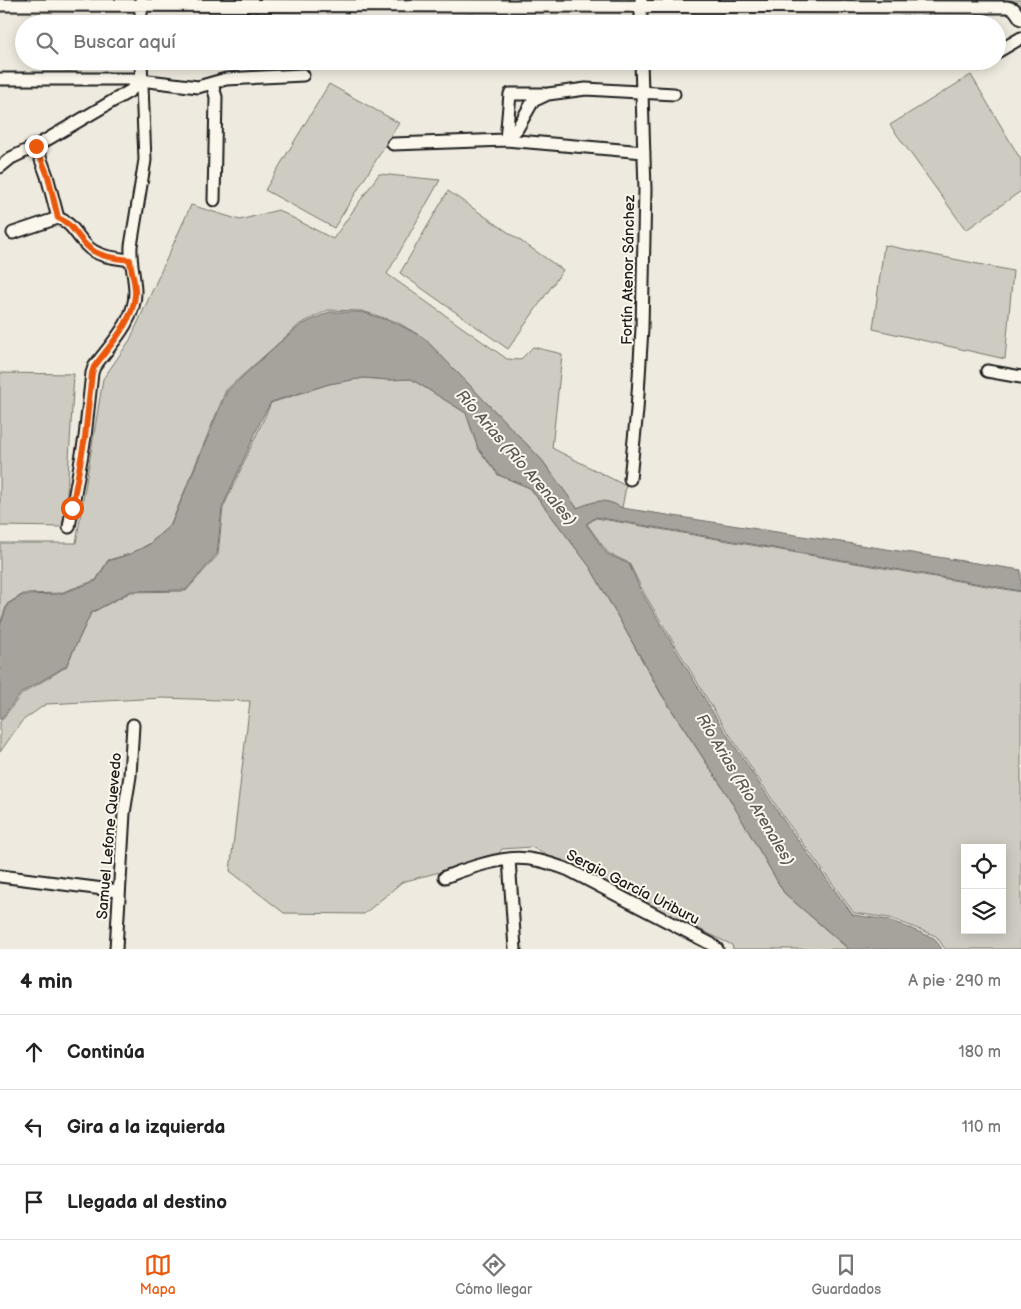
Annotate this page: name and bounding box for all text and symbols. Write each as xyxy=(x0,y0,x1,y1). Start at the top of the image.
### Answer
search box xyxy=(15,15,1006,70)
icon: search xyxy=(33,29,61,57)
text: Buscar aquí xyxy=(73,31,176,54)
route end xyxy=(25,135,48,158)
street label: Fortín Atenor Sánchez xyxy=(618,194,639,345)
water label: Río Arias (Río Arenales) xyxy=(452,386,580,530)
route start xyxy=(61,497,84,520)
water label: Río Arias (Río Arenales) xyxy=(692,710,798,869)
street label: Samuel Lefone Quevedo xyxy=(93,752,126,920)
map controls xyxy=(961,844,1006,934)
button: locate xyxy=(961,844,1006,889)
street label: Sergio García Uriburu xyxy=(563,846,703,929)
button: layers xyxy=(961,889,1006,934)
text: 4 min xyxy=(20,969,73,994)
text: A pie · 290 m xyxy=(908,972,1001,991)
icon: ahead xyxy=(20,1038,48,1066)
text: Continúa xyxy=(67,1041,145,1064)
text: 180 m xyxy=(959,1043,1001,1062)
icon: left xyxy=(20,1113,48,1141)
text: Gira a la izquierda xyxy=(67,1116,225,1139)
text: 110 m xyxy=(962,1118,1001,1137)
icon: arrive xyxy=(20,1188,48,1216)
text: Llegada al destino xyxy=(67,1191,227,1214)
tab: Mapa xyxy=(140,1251,176,1298)
tab: Cómo llegar xyxy=(455,1251,532,1298)
tab: Guardados xyxy=(811,1251,881,1298)

